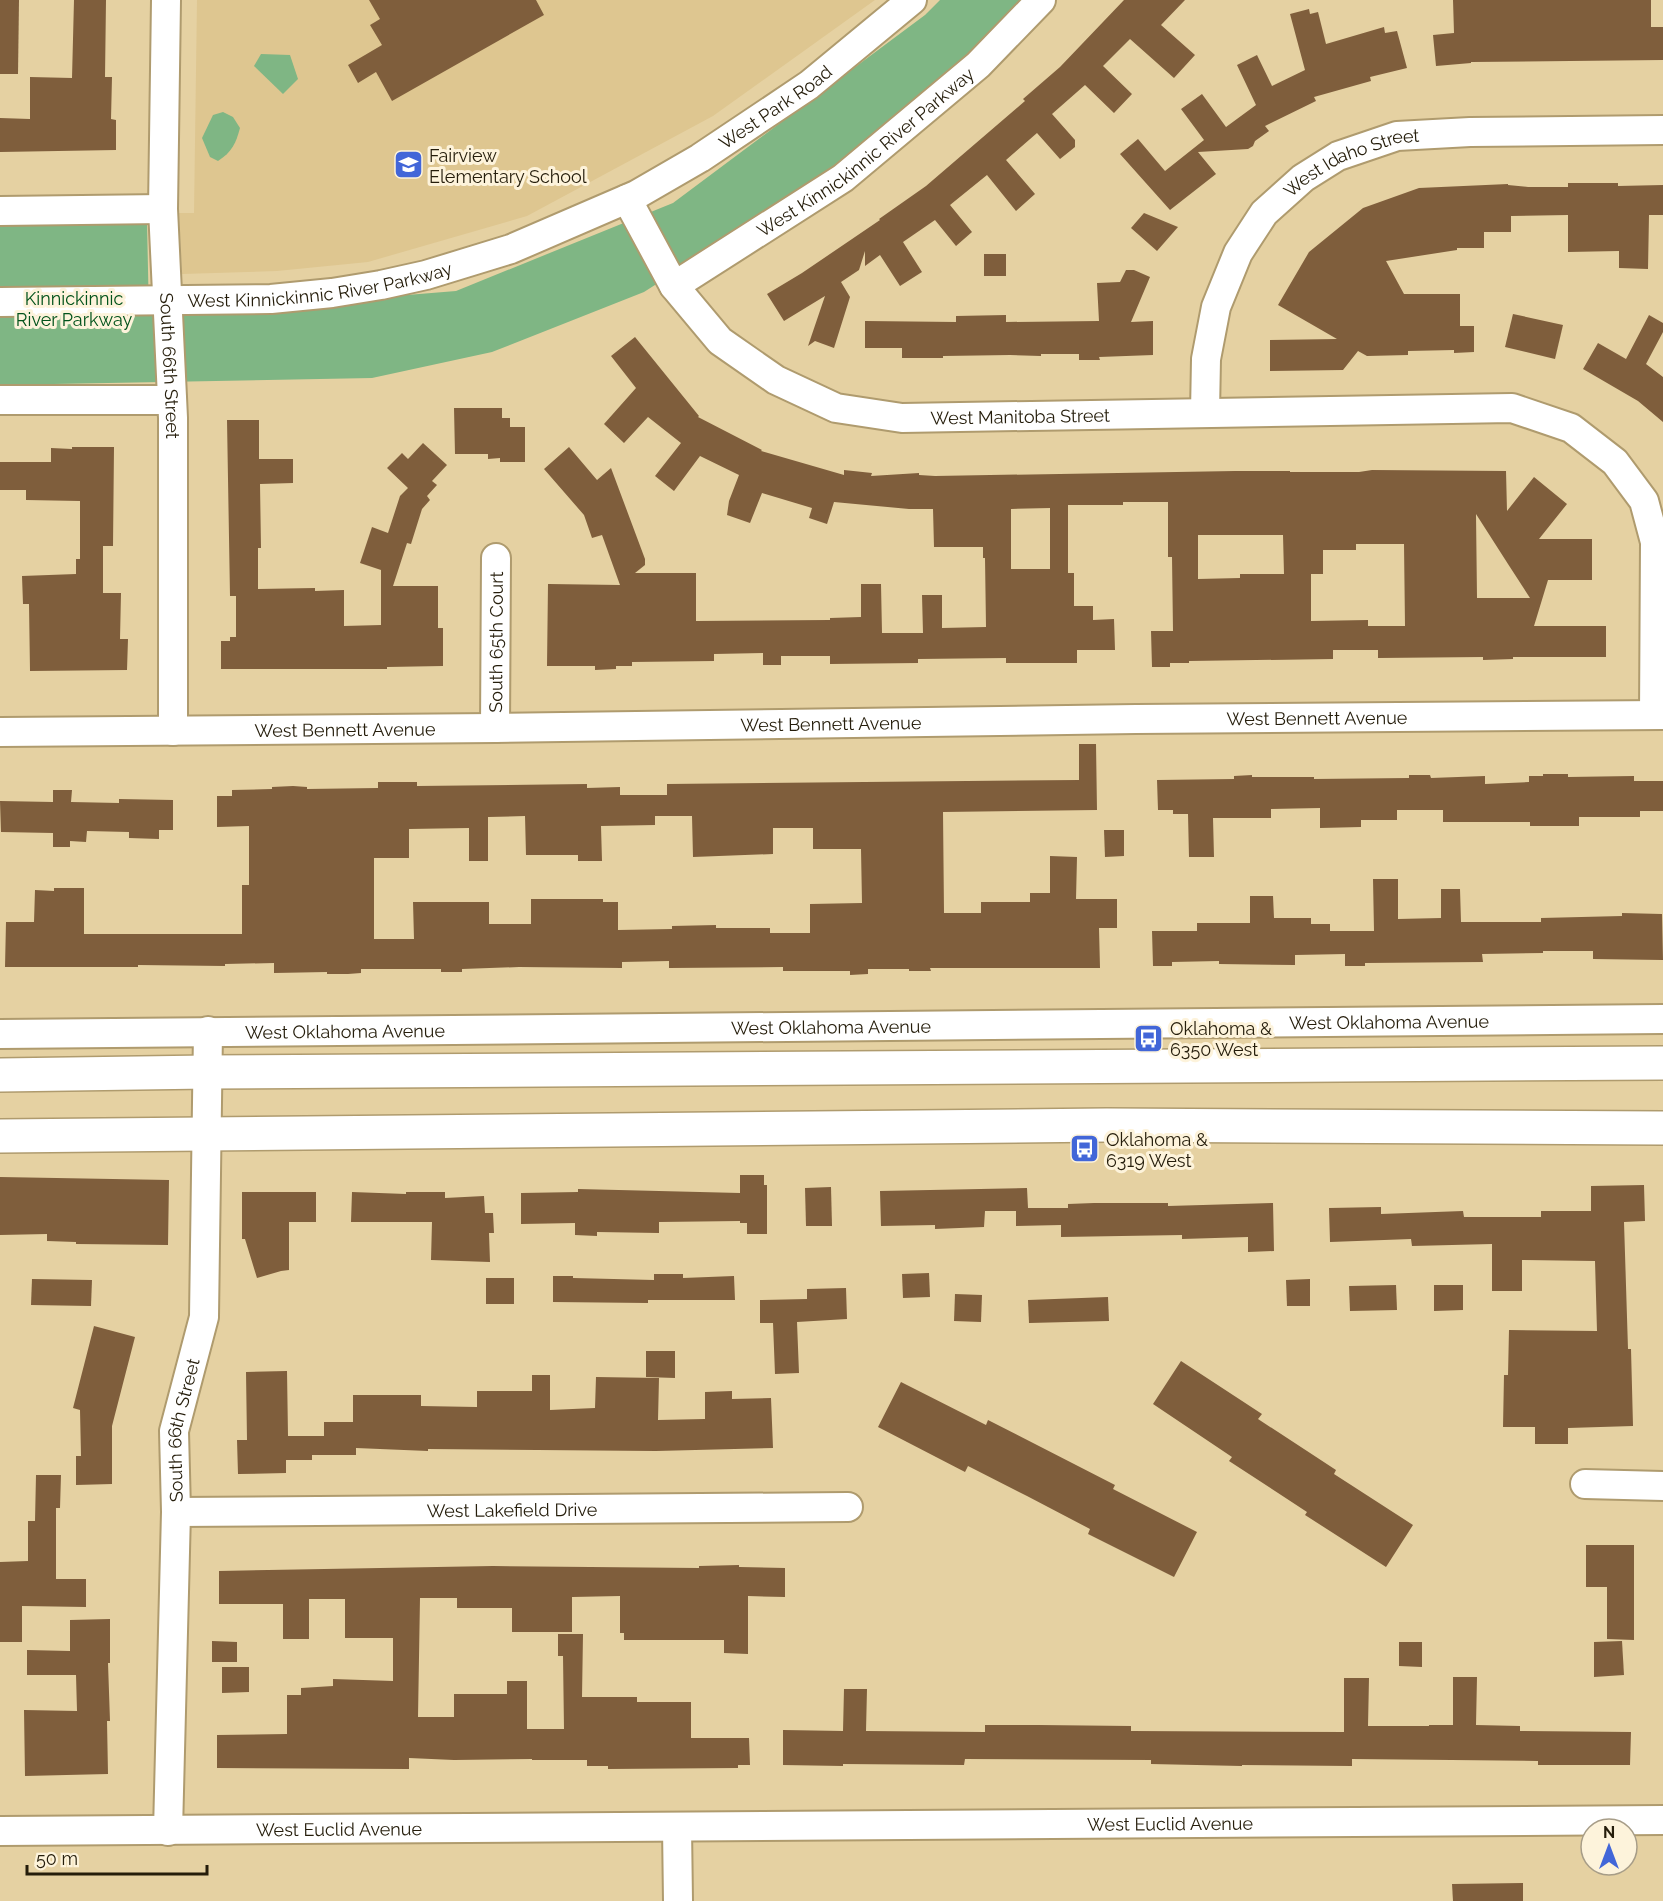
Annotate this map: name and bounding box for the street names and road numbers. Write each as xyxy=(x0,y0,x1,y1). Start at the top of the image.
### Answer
street label: West Park Road xyxy=(715,60,836,153)
street label: West Kinnickinnic River Parkway xyxy=(753,63,978,241)
street label: West Idaho Street xyxy=(1279,124,1420,201)
street label: West Kinnickinnic River Parkway xyxy=(187,257,455,310)
street label: South 66th Street xyxy=(157,292,184,439)
street label: West Manitoba Street xyxy=(930,404,1110,428)
street label: South 65th Court xyxy=(485,571,506,713)
street label: West Bennett Avenue xyxy=(1226,706,1408,729)
street label: West Bennett Avenue xyxy=(740,712,922,735)
street label: West Bennett Avenue xyxy=(254,718,436,740)
street label: West Oklahoma Avenue xyxy=(1289,1010,1490,1033)
street label: West Oklahoma Avenue xyxy=(731,1015,932,1038)
street label: West Oklahoma Avenue xyxy=(245,1019,446,1042)
street label: South 66th Street xyxy=(163,1356,203,1502)
street label: West Lakefield Drive xyxy=(427,1498,598,1521)
street label: West Euclid Avenue xyxy=(1087,1812,1254,1834)
street label: West Euclid Avenue xyxy=(256,1818,423,1840)

